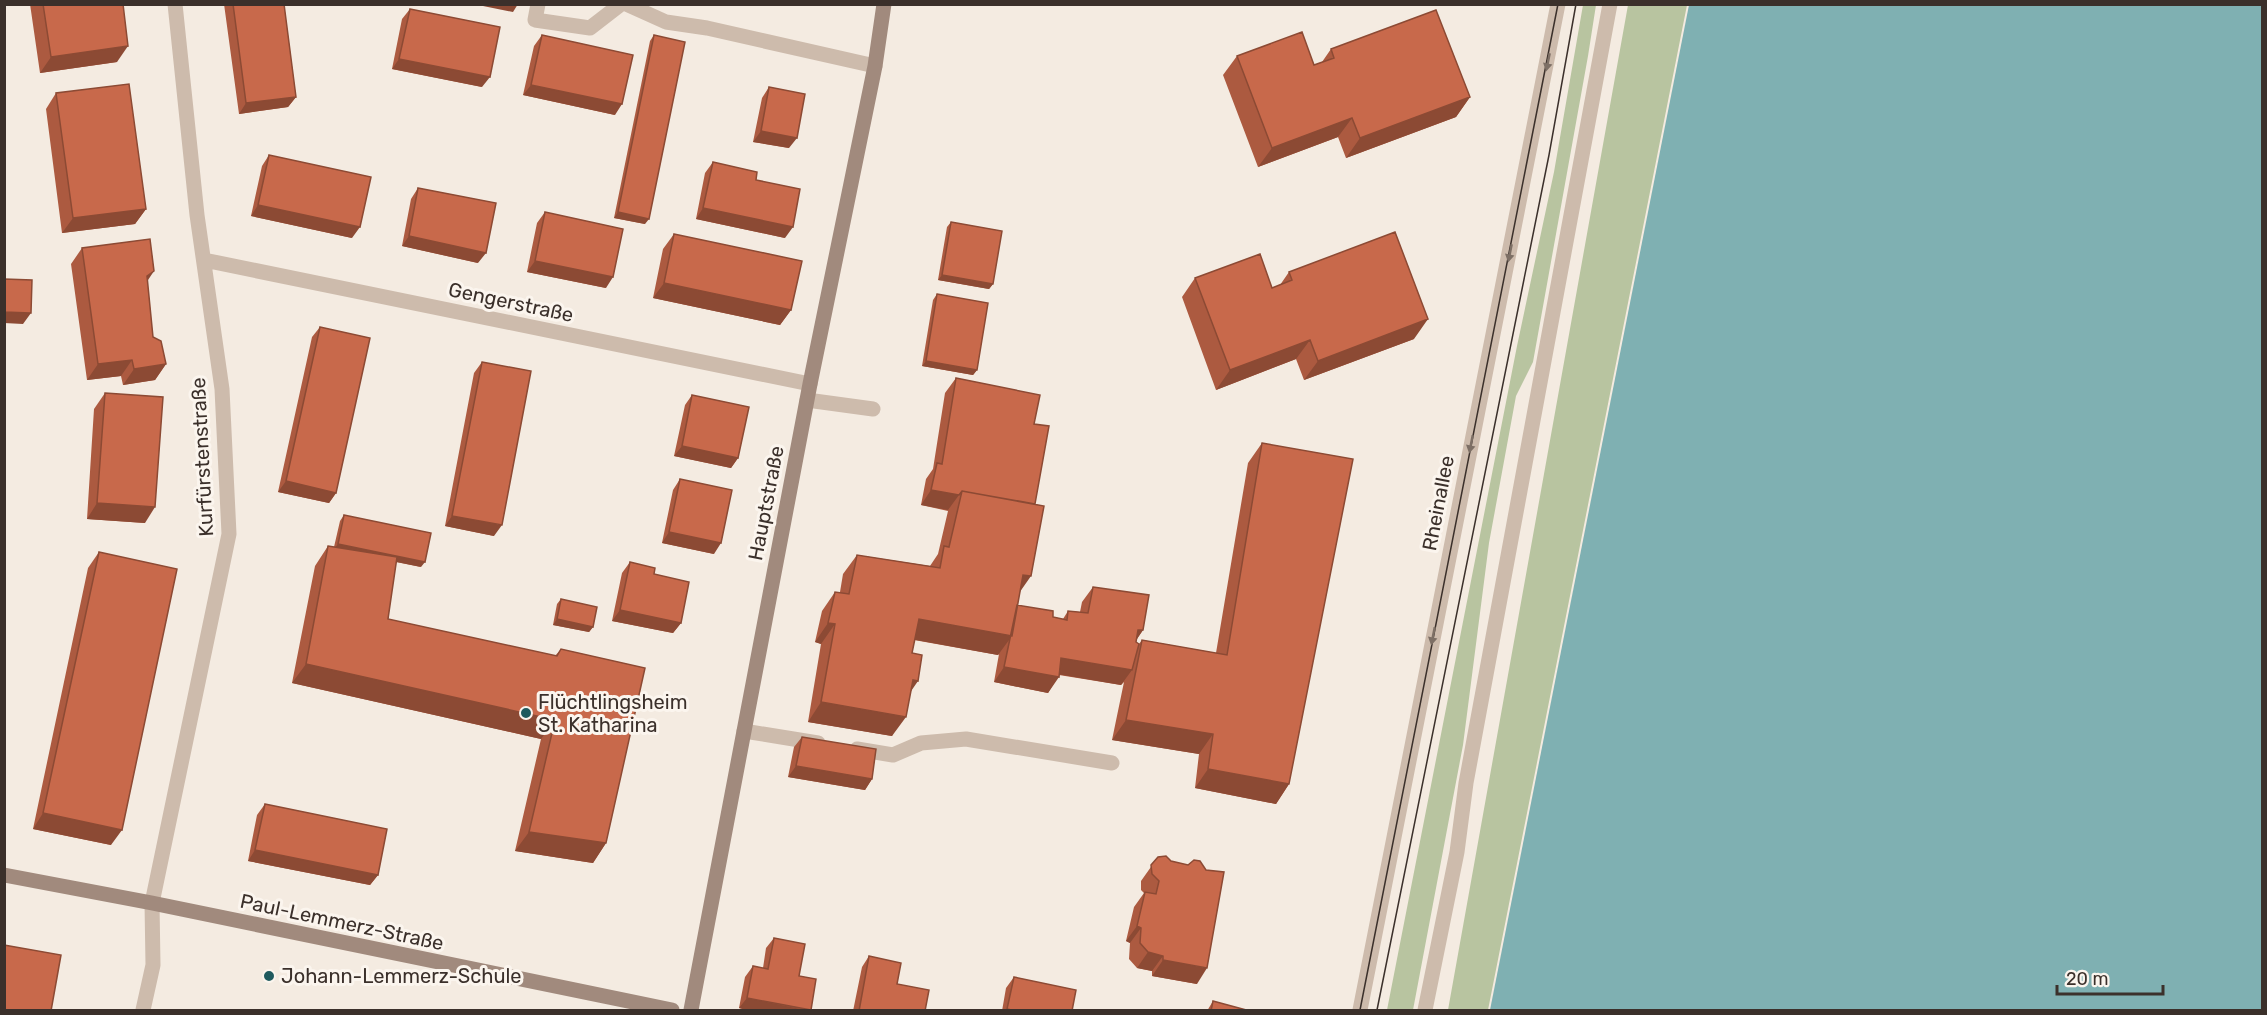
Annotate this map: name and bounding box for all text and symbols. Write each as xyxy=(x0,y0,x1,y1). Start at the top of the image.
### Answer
one-way arrow xyxy=(1543,53,1552,72)
one-way arrow xyxy=(1505,244,1514,263)
street label: Gengerstraße xyxy=(446,277,576,327)
street label: Kurfürstenstraße xyxy=(186,377,218,537)
one-way arrow xyxy=(1466,435,1475,454)
street label: Hauptstraße xyxy=(743,444,789,562)
street label: Rheinallee xyxy=(1417,453,1459,553)
one-way arrow xyxy=(1428,626,1437,645)
place label: Flüchtlingsheim St. Katharina xyxy=(538,690,687,737)
marker: Flüchtlingsheim St. Katharina xyxy=(519,706,533,720)
street label: Paul-Lemmerz-Straße xyxy=(238,889,446,955)
scale bar xyxy=(2057,958,2164,996)
place label: Johann-Lemmerz-Schule xyxy=(281,964,522,988)
text: 20 m xyxy=(2066,968,2108,990)
marker: Johann-Lemmerz-Schule xyxy=(262,969,276,983)

